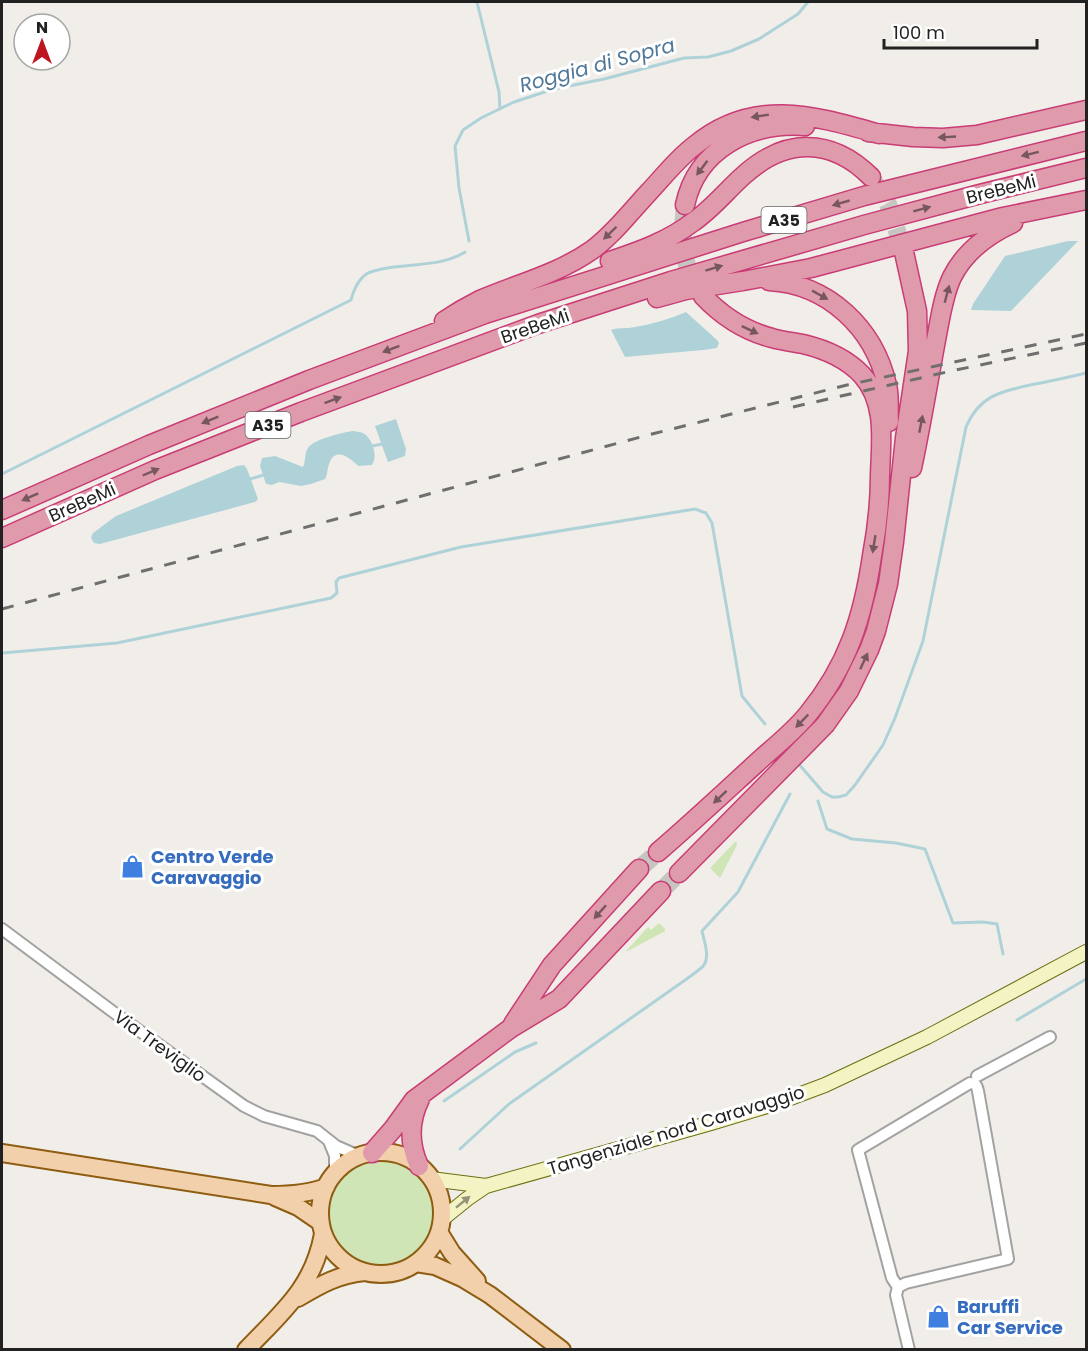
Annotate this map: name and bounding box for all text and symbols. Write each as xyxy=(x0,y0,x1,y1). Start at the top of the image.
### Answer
north arrow xyxy=(12,12,72,72)
scale bar xyxy=(884,12,1037,50)
text: N xyxy=(36,16,48,39)
text: 100 m xyxy=(893,20,945,45)
water label: Roggia di Sopra xyxy=(516,31,678,99)
one-way arrow xyxy=(751,111,770,120)
one-way arrow xyxy=(937,132,956,142)
one-way arrow xyxy=(1020,150,1039,160)
one-way arrow xyxy=(696,160,708,175)
street label: BreBeMi xyxy=(964,168,1038,210)
one-way arrow xyxy=(832,199,850,208)
one-way arrow xyxy=(913,204,931,214)
road number: A35 xyxy=(762,207,806,233)
one-way arrow xyxy=(603,226,618,240)
one-way arrow xyxy=(705,263,723,272)
one-way arrow xyxy=(942,285,952,303)
one-way arrow xyxy=(812,290,829,300)
street label: BreBeMi xyxy=(497,303,573,349)
one-way arrow xyxy=(741,325,758,334)
one-way arrow xyxy=(382,345,400,354)
one-way arrow xyxy=(324,395,342,405)
road number: A35 xyxy=(246,412,290,438)
one-way arrow xyxy=(917,414,926,433)
one-way arrow xyxy=(200,416,218,426)
one-way arrow xyxy=(142,467,160,476)
street label: BreBeMi xyxy=(44,476,120,528)
one-way arrow xyxy=(21,492,39,502)
one-way arrow xyxy=(870,534,879,553)
one-way arrow xyxy=(859,652,868,669)
one-way arrow xyxy=(795,713,809,728)
one-way arrow xyxy=(713,790,727,804)
place label: Centro Verde Caravaggio xyxy=(151,844,273,890)
shop icon: Centro Verde Caravaggio xyxy=(120,853,146,879)
one-way arrow xyxy=(593,905,607,920)
street label: Via Treviglio xyxy=(109,1004,211,1088)
street label: Tangenziale nord Caravaggio xyxy=(544,1079,808,1181)
one-way arrow xyxy=(455,1196,471,1209)
place label: Baruffi Car Service xyxy=(957,1294,1063,1340)
shop icon: Baruffi Car Service xyxy=(926,1303,952,1329)

